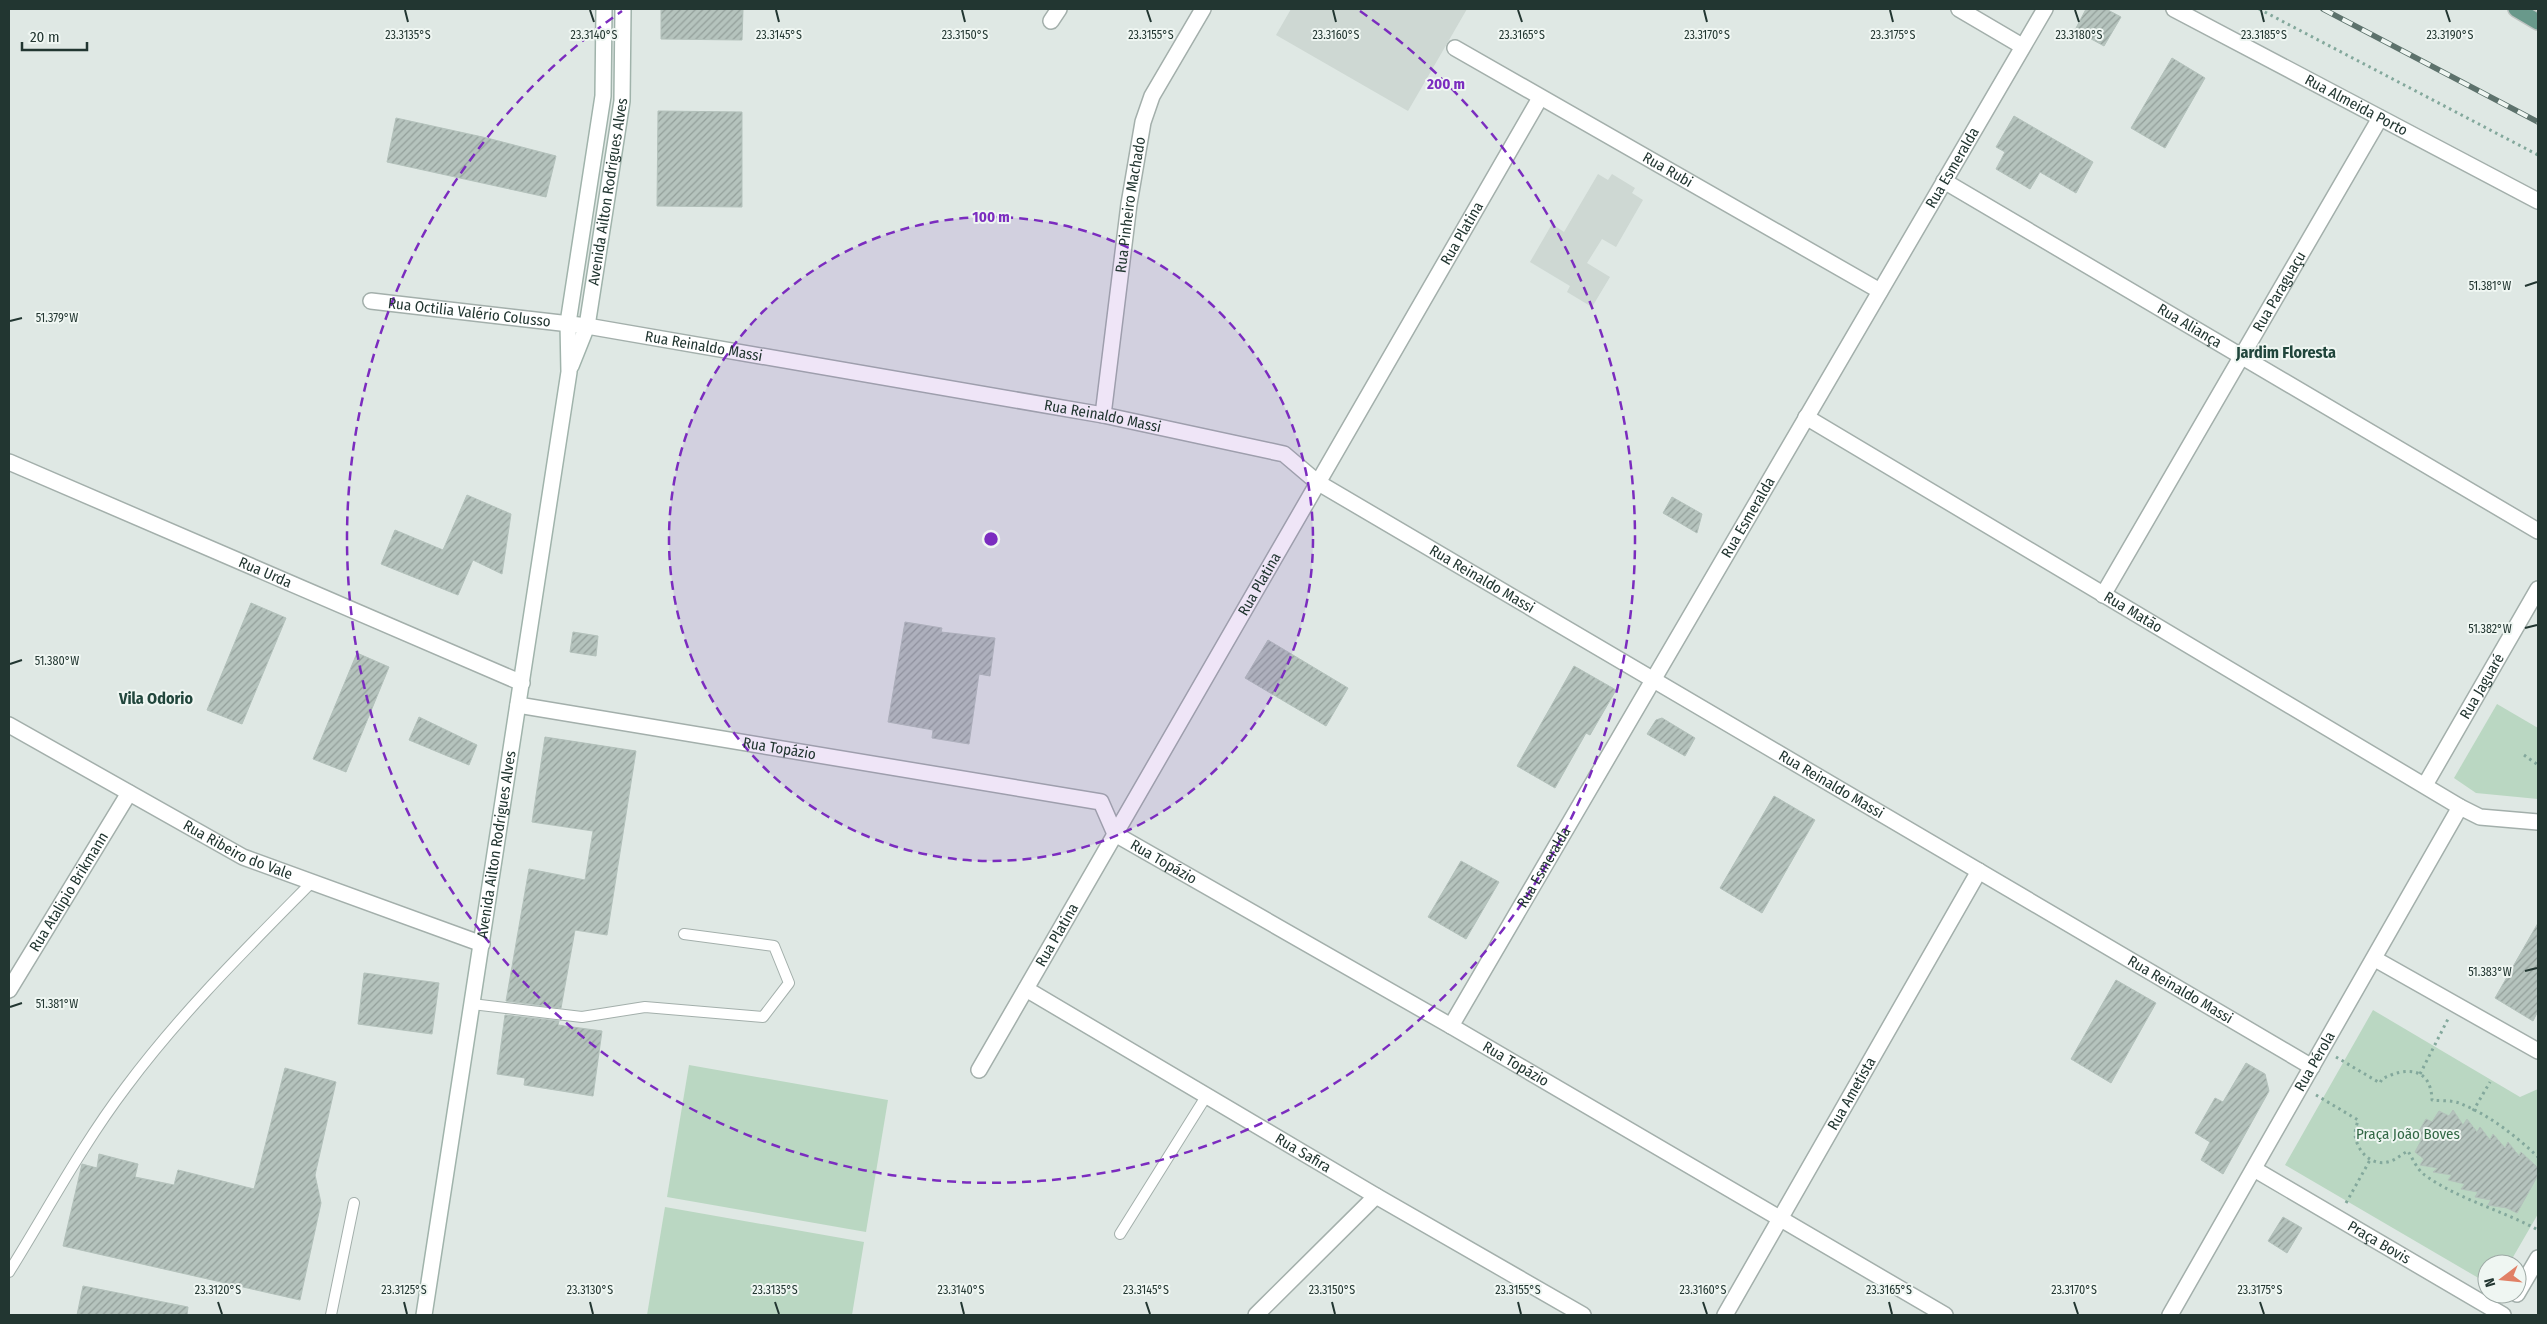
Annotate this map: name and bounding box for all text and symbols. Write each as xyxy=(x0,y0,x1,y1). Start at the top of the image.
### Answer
scale bar xyxy=(22,20,88,52)
text: 20 m xyxy=(30,28,60,46)
text: 23.3135°S xyxy=(385,28,431,42)
text: 23.3140°S xyxy=(571,28,617,42)
text: 23.3145°S xyxy=(756,28,802,42)
text: 23.3150°S xyxy=(942,28,988,42)
text: 23.3155°S xyxy=(1128,28,1174,42)
text: 23.3160°S xyxy=(1313,28,1360,42)
text: 23.3165°S xyxy=(1499,28,1545,42)
text: 23.3170°S xyxy=(1684,28,1730,42)
text: 23.3175°S xyxy=(1871,28,1915,42)
text: 23.3180°S xyxy=(2056,28,2103,42)
text: 23.3185°S xyxy=(2241,28,2287,42)
text: 23.3190°S xyxy=(2427,28,2473,42)
street label: Rua Almeida Porto xyxy=(2302,71,2411,140)
text: 200 m xyxy=(1426,75,1465,93)
street label: Avenida Ailton Rodrigues Alves xyxy=(584,97,631,287)
street label: Rua Esmeralda xyxy=(1922,124,1983,211)
street label: Rua Pinheiro Machado xyxy=(1112,135,1149,274)
street label: Rua Rubi xyxy=(1639,148,1696,191)
street label: Rua Platina xyxy=(1437,199,1487,268)
text: 100 m xyxy=(972,208,1010,226)
street label: Rua Paraguaçu xyxy=(2249,248,2310,335)
text: 51.381°W xyxy=(2469,279,2511,293)
street label: Rua Octilia Valério Colusso xyxy=(387,294,552,331)
street label: Rua Aliança xyxy=(2154,300,2225,352)
text: 51.379°W xyxy=(36,311,78,325)
street label: Rua Reinaldo Massi xyxy=(644,327,764,365)
district label: Jardim Floresta xyxy=(2235,343,2336,362)
street label: Rua Reinaldo Massi xyxy=(1043,396,1163,436)
street label: Rua Esmeralda xyxy=(1717,474,1779,561)
centre of rings xyxy=(982,530,1000,548)
street label: Rua Reinaldo Massi xyxy=(1426,541,1538,617)
street label: Rua Platina xyxy=(1234,549,1285,619)
street label: Rua Urda xyxy=(236,553,295,592)
street label: Rua Matão xyxy=(2101,588,2166,637)
text: 51.382°W xyxy=(2468,622,2512,636)
street label: Rua Jaguaré xyxy=(2456,650,2508,722)
text: 51.380°W xyxy=(35,654,79,668)
district label: Vila Odorio xyxy=(118,689,193,708)
street label: Rua Topázio xyxy=(742,734,817,763)
street label: Rua Reinaldo Massi xyxy=(1775,746,1887,822)
street label: Avenida Ailton Rodrigues Alves xyxy=(473,750,520,940)
street label: Rua Ribeiro do Vale xyxy=(180,816,295,883)
street label: Rua Esmeralda xyxy=(1513,823,1574,911)
street label: Rua Atalipio Brikmann xyxy=(26,829,112,955)
street label: Rua Topázio xyxy=(1127,836,1200,888)
street label: Rua Platina xyxy=(1032,900,1082,970)
street label: Rua Reinaldo Massi xyxy=(2125,952,2236,1027)
text: 51.383°W xyxy=(2468,965,2512,979)
text: 51.381°W xyxy=(36,997,78,1011)
street label: Rua Pérola xyxy=(2291,1028,2339,1094)
street label: Rua Topázio xyxy=(1479,1038,1552,1090)
street label: Rua Ametista xyxy=(1824,1054,1880,1133)
park label: Praça João Boves xyxy=(2356,1125,2460,1143)
street label: Rua Safira xyxy=(1272,1129,1334,1176)
street label: Praça Bovis xyxy=(2344,1217,2414,1268)
north arrow xyxy=(2477,1254,2527,1304)
text: N xyxy=(2481,1276,2499,1289)
text: 23.3120°S xyxy=(195,1283,241,1297)
text: 23.3125°S xyxy=(381,1283,427,1297)
text: 23.3130°S xyxy=(567,1283,613,1297)
text: 23.3135°S xyxy=(752,1283,798,1297)
text: 23.3140°S xyxy=(938,1283,984,1297)
text: 23.3145°S xyxy=(1123,1283,1169,1297)
text: 23.3150°S xyxy=(1309,1283,1355,1297)
text: 23.3155°S xyxy=(1495,1283,1541,1297)
text: 23.3160°S xyxy=(1680,1283,1727,1297)
text: 23.3165°S xyxy=(1866,1283,1912,1297)
text: 23.3170°S xyxy=(2051,1283,2097,1297)
text: 23.3175°S xyxy=(2238,1283,2282,1297)

